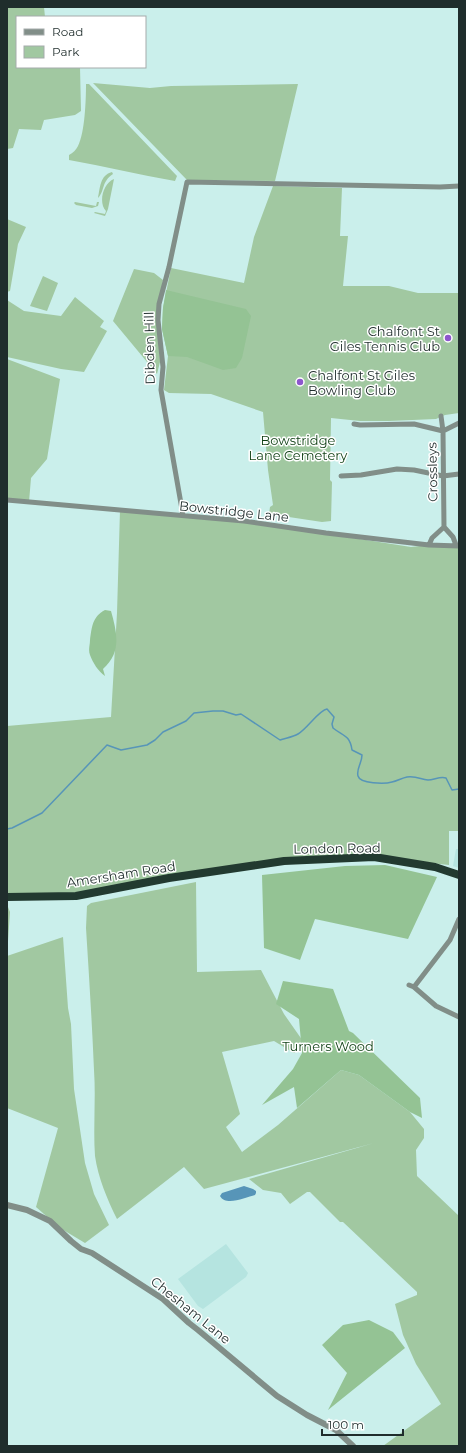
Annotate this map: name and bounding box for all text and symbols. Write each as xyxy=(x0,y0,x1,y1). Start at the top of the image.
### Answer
legend xyxy=(16,16,146,68)
text: Road xyxy=(52,24,83,39)
text: Park xyxy=(52,44,80,59)
street label: Dibden Hill xyxy=(140,311,158,385)
place label: Chalfont St Giles Tennis Club xyxy=(330,323,440,354)
marker: Chalfont St Giles Tennis Club xyxy=(443,333,453,343)
place label: Chalfont St Giles Bowling Club xyxy=(308,367,415,398)
marker: Chalfont St Giles Bowling Club xyxy=(295,377,305,387)
park label: Bowstridge Lane Cemetery xyxy=(249,432,348,463)
street label: Crossleys xyxy=(423,442,441,502)
street label: Bowstridge Lane xyxy=(178,497,290,525)
street label: London Road xyxy=(293,839,381,857)
street label: Amersham Road xyxy=(65,857,177,891)
park label: Turners Wood xyxy=(282,1038,374,1054)
street label: Chesham Lane xyxy=(148,1273,234,1347)
scale bar xyxy=(322,1411,403,1437)
text: 100 m xyxy=(328,1417,364,1432)

